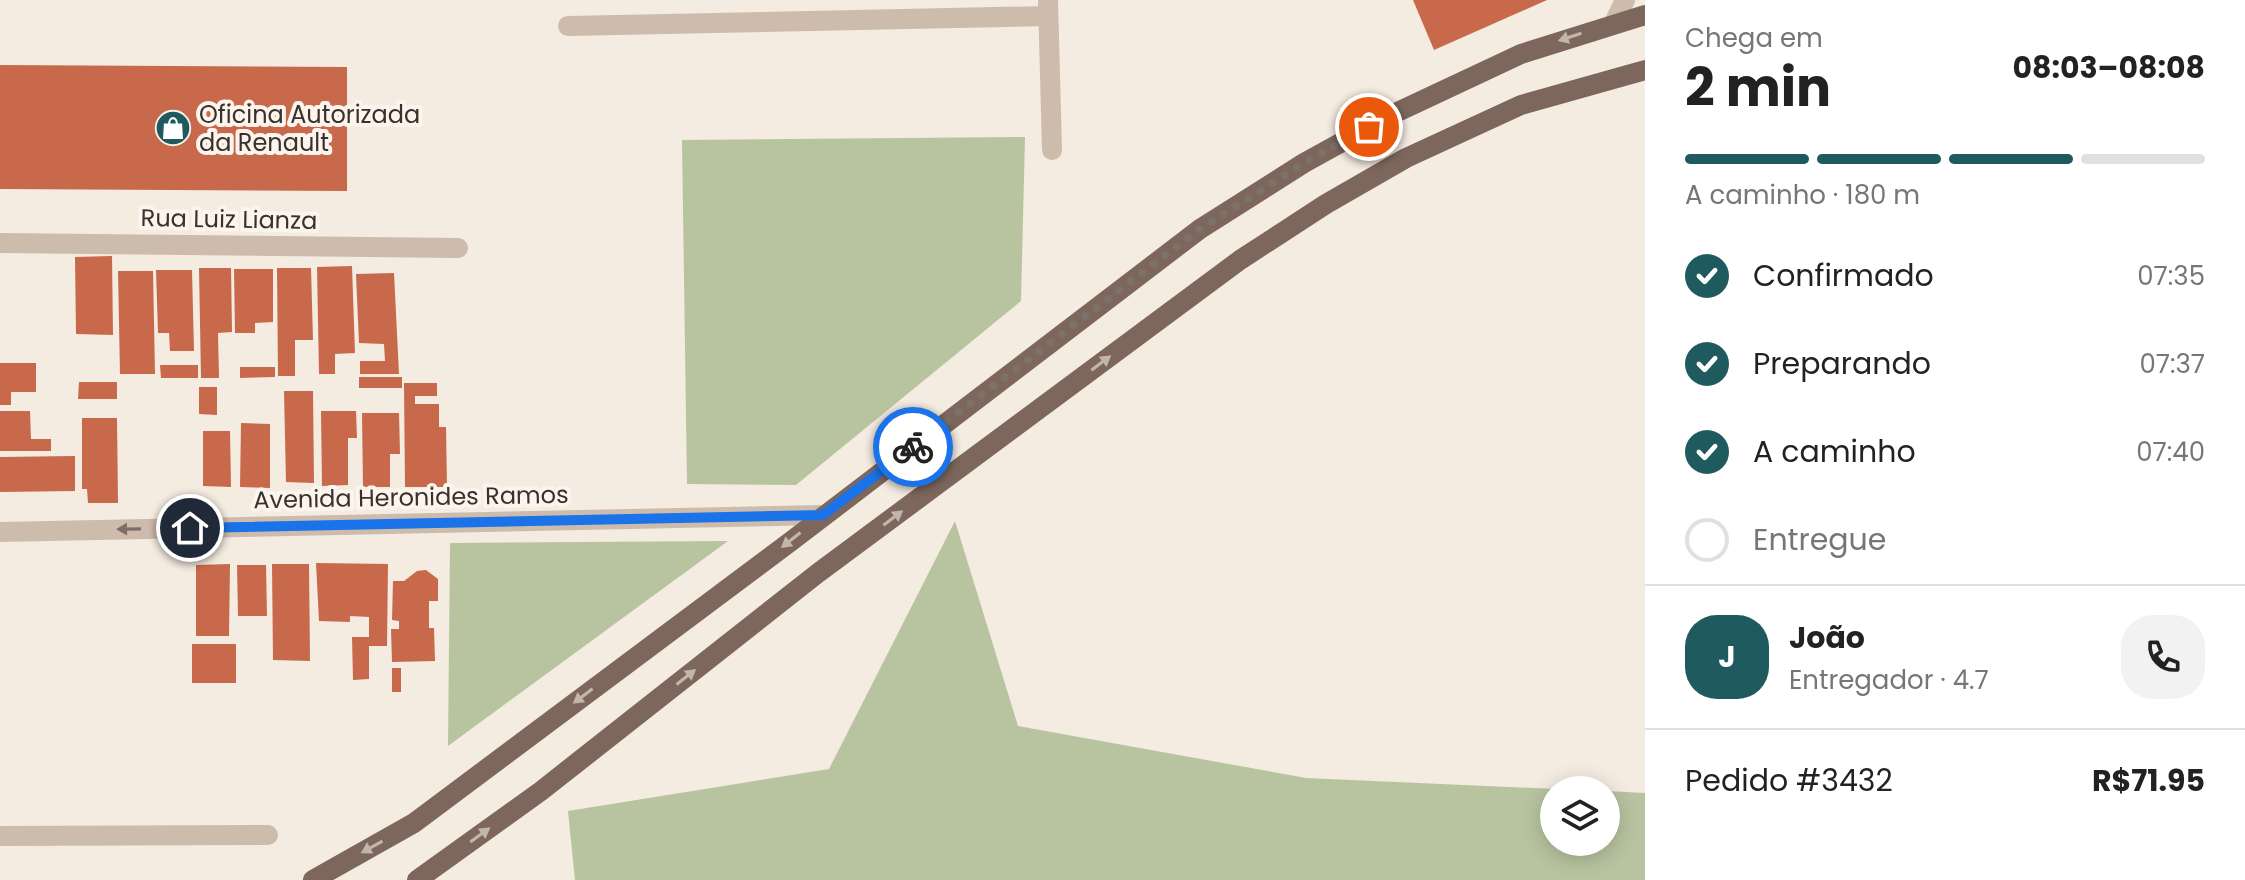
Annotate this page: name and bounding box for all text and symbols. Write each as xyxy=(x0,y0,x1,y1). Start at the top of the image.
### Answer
text: Chega em xyxy=(1685,20,1823,56)
one-way arrow xyxy=(1558,32,1582,44)
text: 08:03–08:08 xyxy=(2012,46,2205,89)
text: 2 min xyxy=(1685,51,1831,124)
pin xyxy=(1335,93,1403,161)
place label: Oficina Autorizada da Renault xyxy=(199,98,420,159)
icon: bag xyxy=(1347,105,1391,149)
shop icon: Oficina Autorizada da Renault xyxy=(154,109,192,147)
text: A caminho · 180 m xyxy=(1685,177,1920,213)
street label: Rua Luiz Lianza xyxy=(140,201,318,237)
icon: check xyxy=(1685,254,1729,298)
text: Confirmado xyxy=(1753,254,1934,297)
text: 07:35 xyxy=(2137,258,2205,294)
icon: check xyxy=(1685,342,1729,386)
text: Preparando xyxy=(1753,342,1931,385)
text: 07:37 xyxy=(2139,346,2205,382)
one-way arrow xyxy=(1091,356,1112,372)
courier xyxy=(873,407,953,487)
icon: bike xyxy=(891,425,935,469)
icon: check xyxy=(1685,430,1729,474)
text: A caminho xyxy=(1753,430,1916,473)
text: 07:40 xyxy=(2136,434,2205,470)
street label: Avenida Heronides Ramos xyxy=(253,478,569,516)
pin xyxy=(156,494,224,562)
icon: home xyxy=(168,506,212,550)
one-way arrow xyxy=(882,511,903,526)
text: Entregue xyxy=(1753,518,1886,561)
one-way arrow xyxy=(116,523,141,536)
one-way arrow xyxy=(781,532,801,548)
button: phone xyxy=(2121,615,2205,699)
text: João xyxy=(1789,616,1865,659)
text: J xyxy=(1718,635,1736,678)
text: Entregador · 4.7 xyxy=(1789,662,1989,698)
one-way arrow xyxy=(676,669,696,685)
one-way arrow xyxy=(573,688,594,704)
text: Pedido #3432 xyxy=(1685,759,1893,802)
text: R$71.95 xyxy=(2092,759,2205,802)
map controls xyxy=(1540,776,1620,856)
button: layers xyxy=(1540,776,1620,856)
one-way arrow xyxy=(470,828,491,843)
one-way arrow xyxy=(361,840,383,854)

